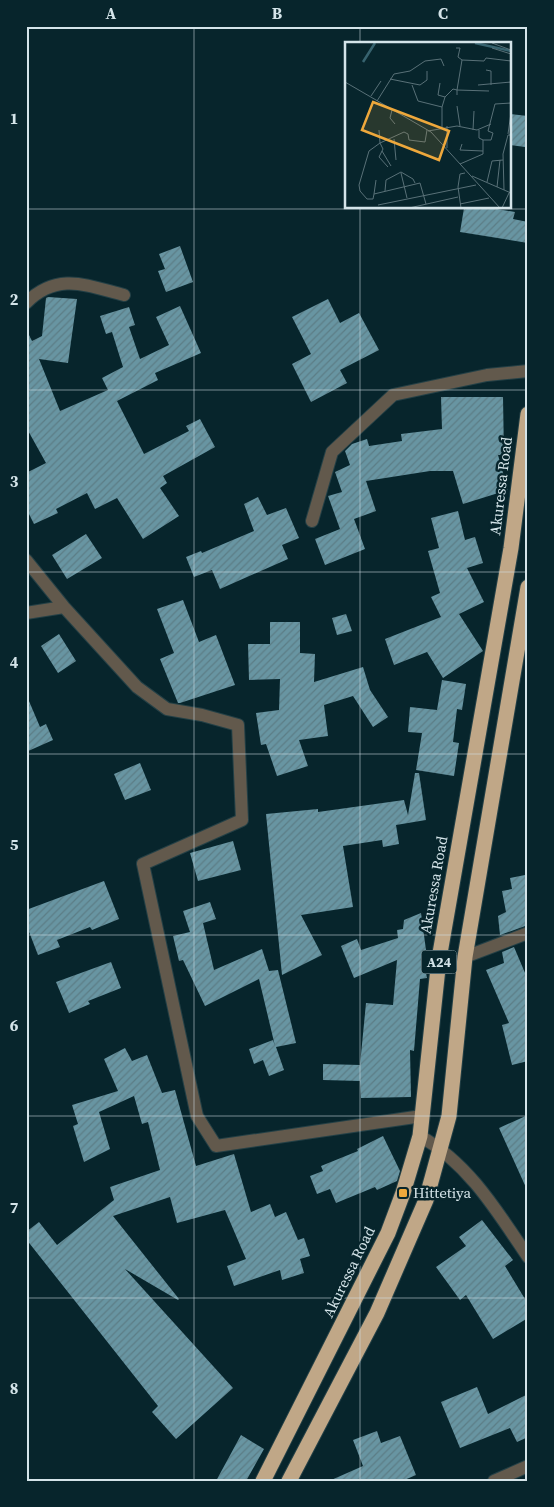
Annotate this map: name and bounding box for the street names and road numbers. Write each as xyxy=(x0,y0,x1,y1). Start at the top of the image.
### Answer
street label: Akuressa Road xyxy=(484,435,517,536)
street label: Akuressa Road xyxy=(415,834,453,935)
road number: A24 xyxy=(422,950,456,974)
street label: Akuressa Road xyxy=(317,1222,380,1321)

